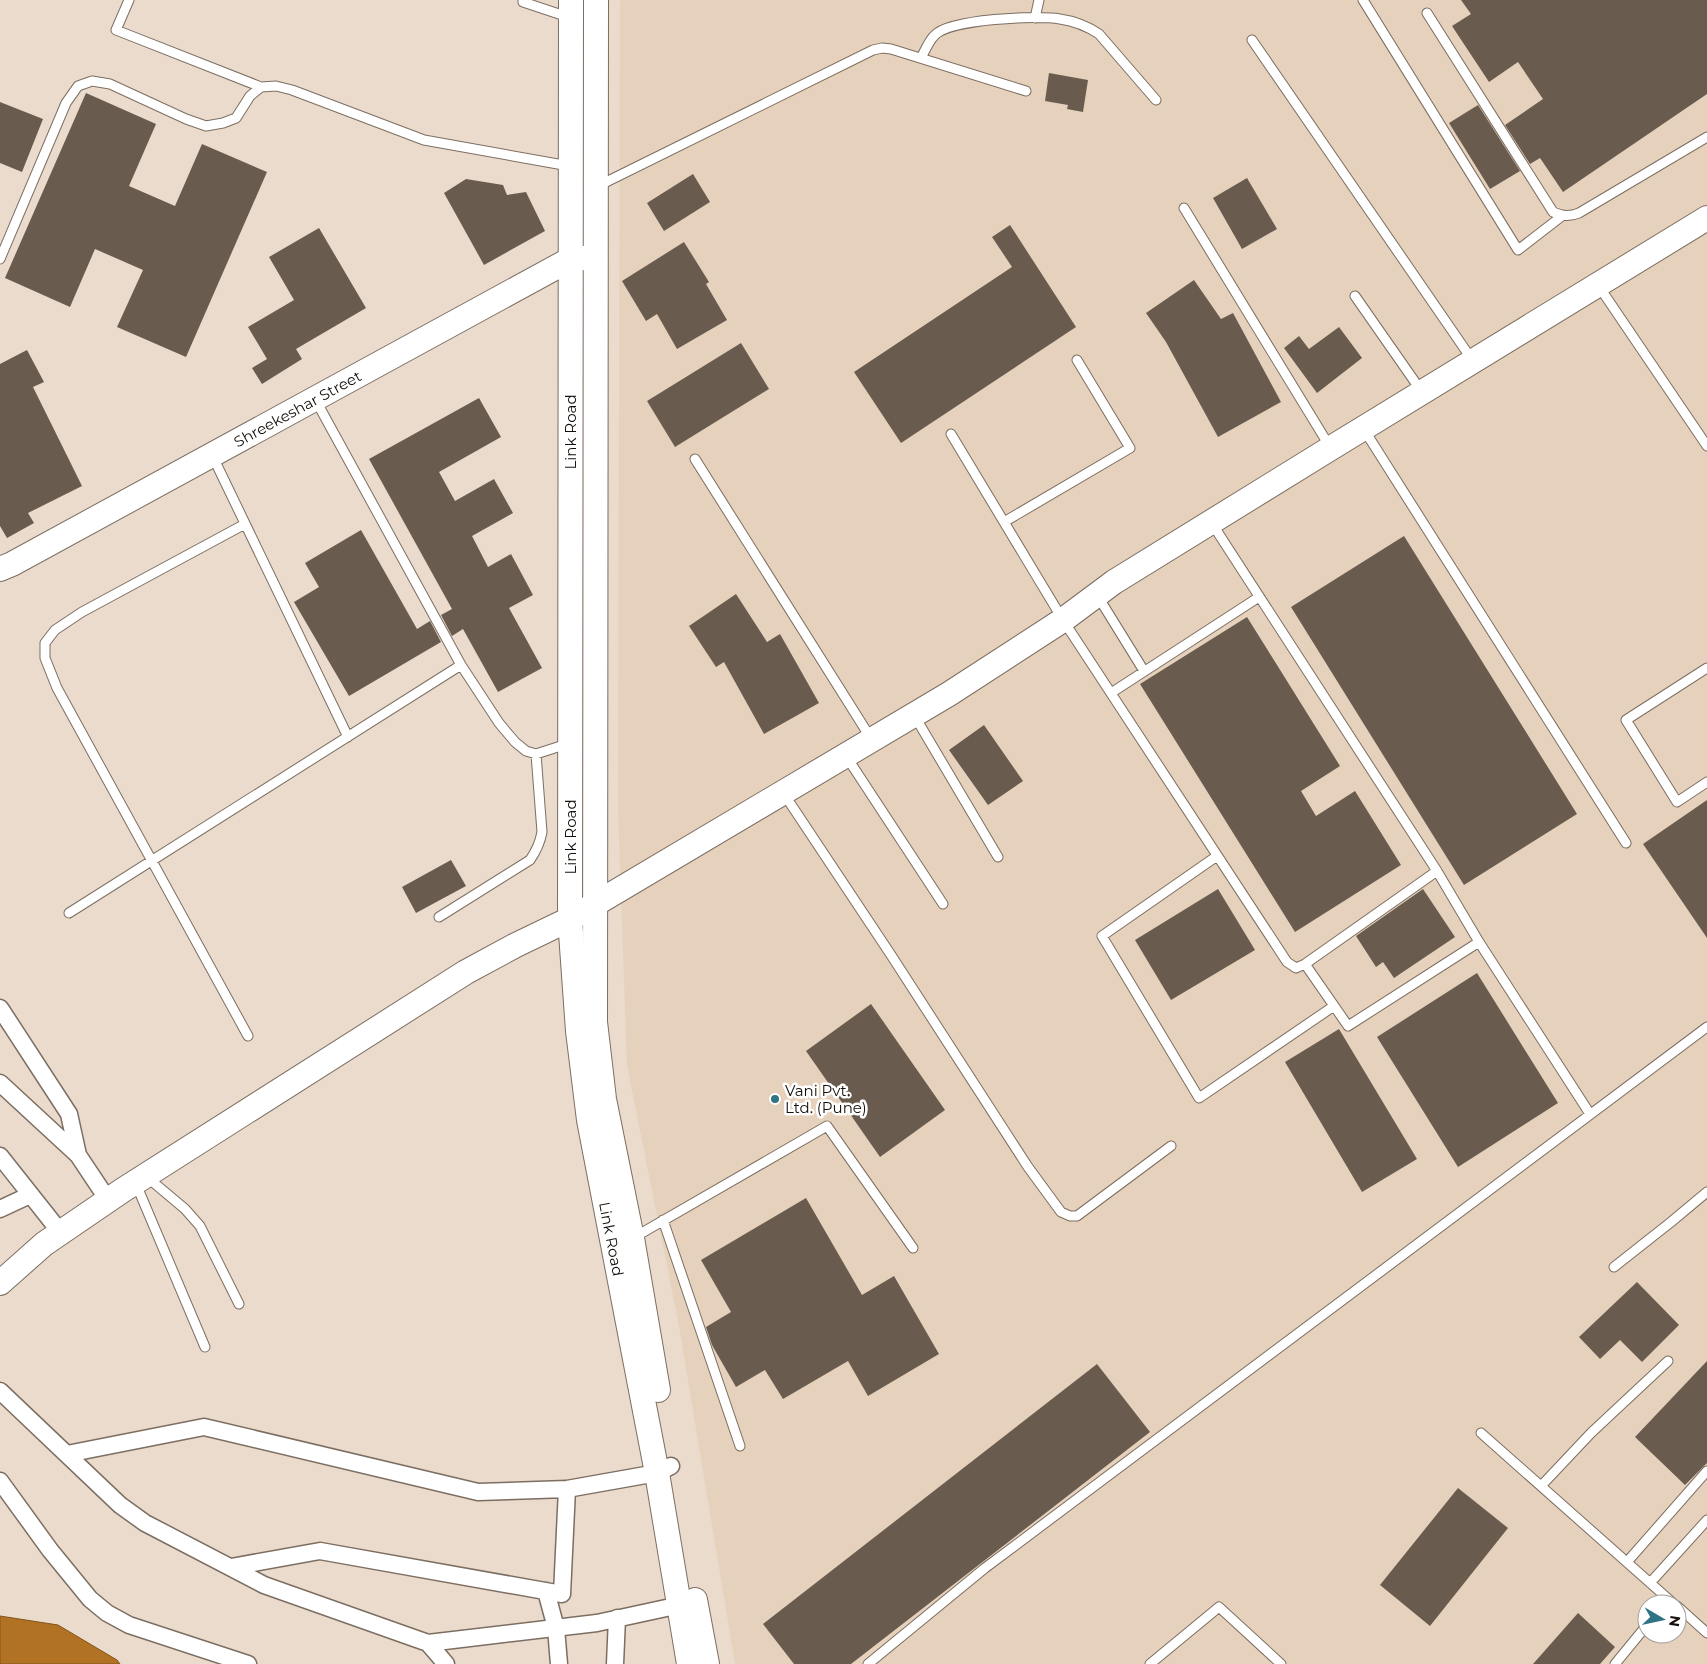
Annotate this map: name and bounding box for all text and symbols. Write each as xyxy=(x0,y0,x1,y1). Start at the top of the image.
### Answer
street label: Shreekeshar Street xyxy=(230,366,364,451)
street label: Link Road xyxy=(561,394,580,470)
street label: Link Road xyxy=(561,799,580,875)
place label: Vani Pvt. Ltd. (Pune) xyxy=(785,1081,867,1117)
marker: Vani Pvt. Ltd. (Pune) xyxy=(769,1093,781,1105)
street label: Link Road xyxy=(595,1200,628,1278)
north arrow xyxy=(1637,1594,1687,1644)
text: N xyxy=(1665,1614,1685,1628)

